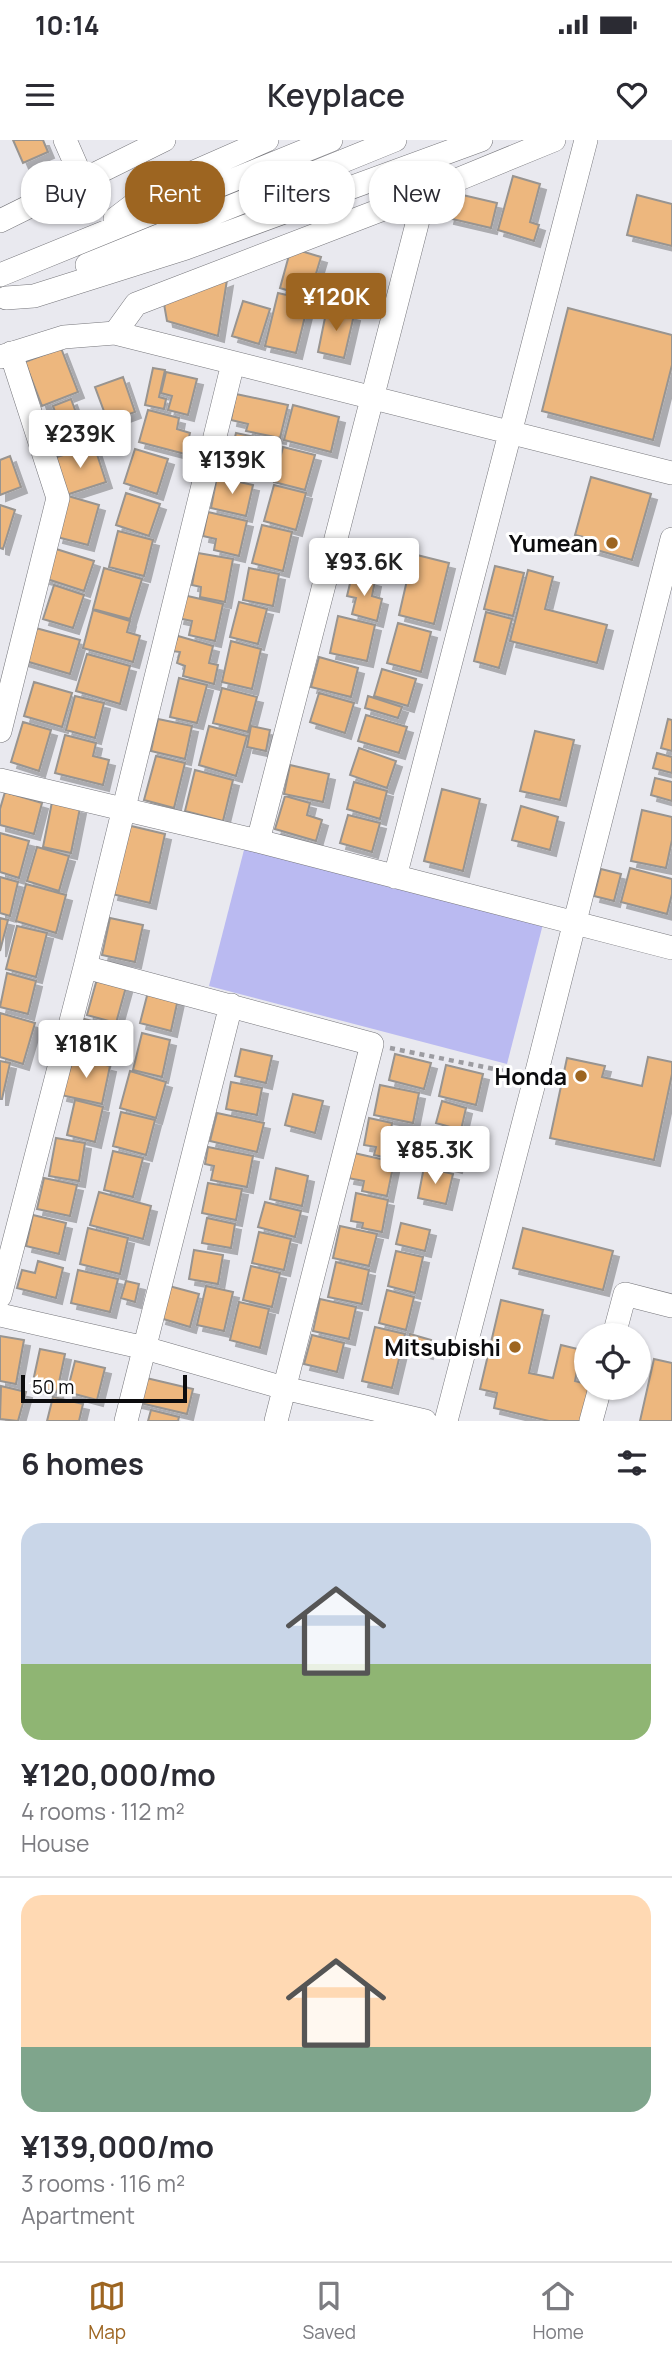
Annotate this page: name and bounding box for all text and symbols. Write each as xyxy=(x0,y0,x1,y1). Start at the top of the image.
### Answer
text: 10:14 xyxy=(35,7,100,43)
text: Keyplace xyxy=(267,73,405,117)
icon: menu xyxy=(21,76,59,114)
icon: heart xyxy=(613,76,651,114)
chip: Buy xyxy=(21,161,111,224)
chip: Rent xyxy=(125,161,225,224)
chip: Filters xyxy=(239,161,355,224)
chip: New xyxy=(369,161,465,224)
pin: ¥120K xyxy=(287,274,385,333)
text: ¥120K xyxy=(302,280,370,312)
pin: ¥239K xyxy=(31,410,129,470)
text: ¥239K xyxy=(45,417,115,449)
pin: ¥139K xyxy=(183,436,281,496)
text: ¥139K xyxy=(199,443,265,475)
place label: Yumean xyxy=(509,527,598,559)
marker: Yumean xyxy=(604,535,620,551)
pin: ¥93.6K xyxy=(307,538,421,598)
text: ¥93.6K xyxy=(325,545,403,577)
pin: ¥181K xyxy=(37,1020,135,1080)
text: ¥181K xyxy=(54,1027,118,1059)
place label: Honda xyxy=(495,1060,567,1092)
marker: Honda xyxy=(573,1068,589,1084)
pin: ¥85.3K xyxy=(378,1126,492,1186)
text: ¥85.3K xyxy=(397,1133,473,1165)
map controls xyxy=(574,1323,651,1400)
button: locate xyxy=(574,1323,651,1400)
place label: Mitsubishi xyxy=(384,1331,501,1363)
marker: Mitsubishi xyxy=(507,1339,523,1355)
scale bar xyxy=(21,1372,187,1404)
text: 50 m xyxy=(32,1374,74,1400)
text: 6 homes xyxy=(21,1443,144,1484)
icon: filters xyxy=(613,1444,651,1482)
icon: home xyxy=(273,1568,399,1694)
text: ¥120,000/mo xyxy=(21,1754,216,1795)
text: 4 rooms · 112 m² xyxy=(21,1795,185,1827)
text: House xyxy=(21,1827,90,1859)
icon: home xyxy=(273,1940,399,2066)
text: ¥139,000/mo xyxy=(21,2126,214,2167)
text: 3 rooms · 116 m² xyxy=(21,2167,185,2199)
text: Apartment xyxy=(21,2199,135,2231)
tab: Map xyxy=(88,2277,126,2345)
tab: Saved xyxy=(303,2277,356,2345)
tab: Home xyxy=(532,2277,584,2345)

